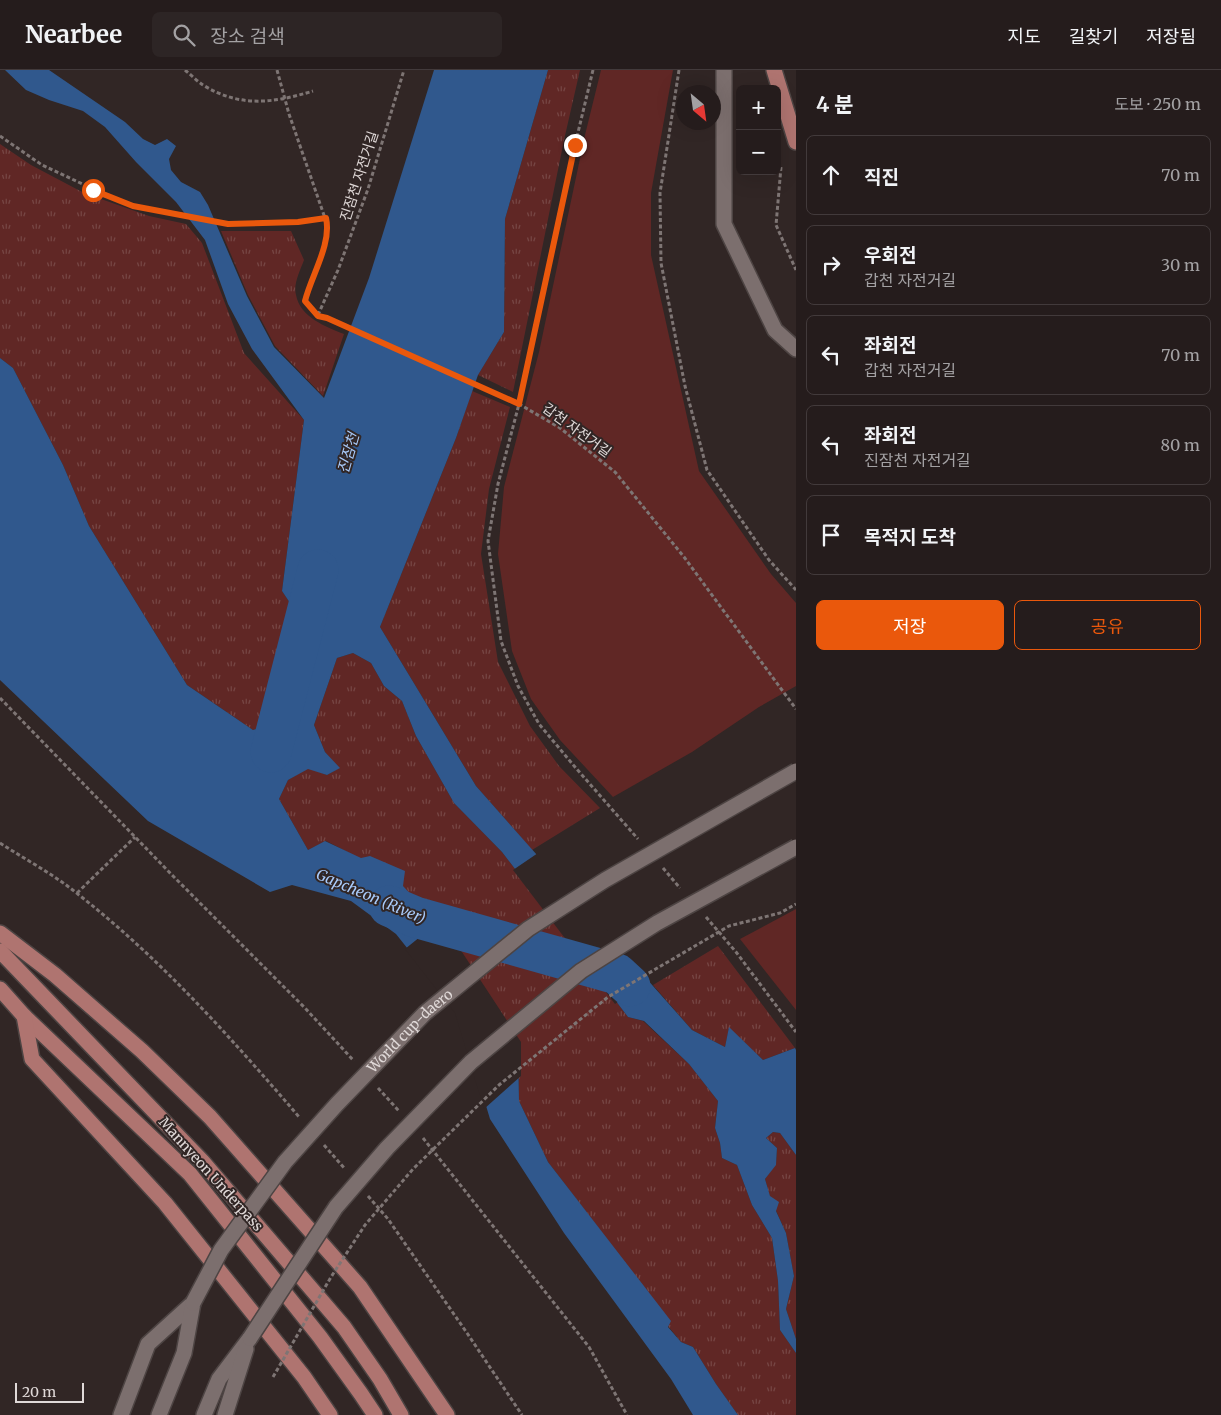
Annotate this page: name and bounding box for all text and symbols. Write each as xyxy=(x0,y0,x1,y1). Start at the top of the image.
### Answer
search box xyxy=(152,12,502,57)
text: Nearbee xyxy=(25,19,122,50)
icon: search xyxy=(170,21,198,49)
text: 장소 검색 xyxy=(210,24,285,48)
text: 지도 xyxy=(1008,25,1041,48)
text: 길찾기 xyxy=(1069,25,1118,48)
text: 저장됨 xyxy=(1146,25,1196,48)
north arrow xyxy=(676,85,721,130)
map controls xyxy=(736,85,781,175)
button: + xyxy=(736,85,781,130)
text: 4 분 xyxy=(816,91,854,118)
text: 도보 · 250 m xyxy=(1114,94,1201,114)
street label: 진잠천 자전거길 xyxy=(336,129,382,223)
button: − xyxy=(736,130,781,175)
route end xyxy=(564,134,587,157)
icon: ahead xyxy=(817,161,845,189)
text: 직진 xyxy=(864,165,899,189)
text: 70 m xyxy=(1161,165,1200,185)
route start xyxy=(82,179,105,202)
text: 우회전 xyxy=(864,243,916,267)
icon: right xyxy=(817,251,845,279)
text: 30 m xyxy=(1161,255,1200,275)
text: 갑천 자전거길 xyxy=(864,270,956,290)
text: 좌회전 xyxy=(864,333,916,357)
icon: left xyxy=(817,341,845,369)
text: 70 m xyxy=(1161,345,1200,365)
text: 갑천 자전거길 xyxy=(864,360,956,380)
street label: 갑천 자전거길 xyxy=(539,399,615,461)
text: 좌회전 xyxy=(864,423,916,447)
water label: 진잠천 xyxy=(333,428,363,476)
icon: left xyxy=(817,431,845,459)
text: 80 m xyxy=(1161,435,1200,455)
text: 진잠천 자전거길 xyxy=(864,450,971,470)
icon: arrive xyxy=(817,521,845,549)
text: 목적지 도착 xyxy=(864,525,956,549)
button: 저장 xyxy=(816,600,1004,650)
button: 공유 xyxy=(1014,600,1201,650)
water label: Gapcheon (River) xyxy=(313,864,429,928)
street label: World cup-daero xyxy=(363,985,456,1077)
street label: Mannyeon Underpass xyxy=(155,1113,267,1235)
scale bar xyxy=(15,1380,84,1403)
text: 20 m xyxy=(22,1383,56,1401)

